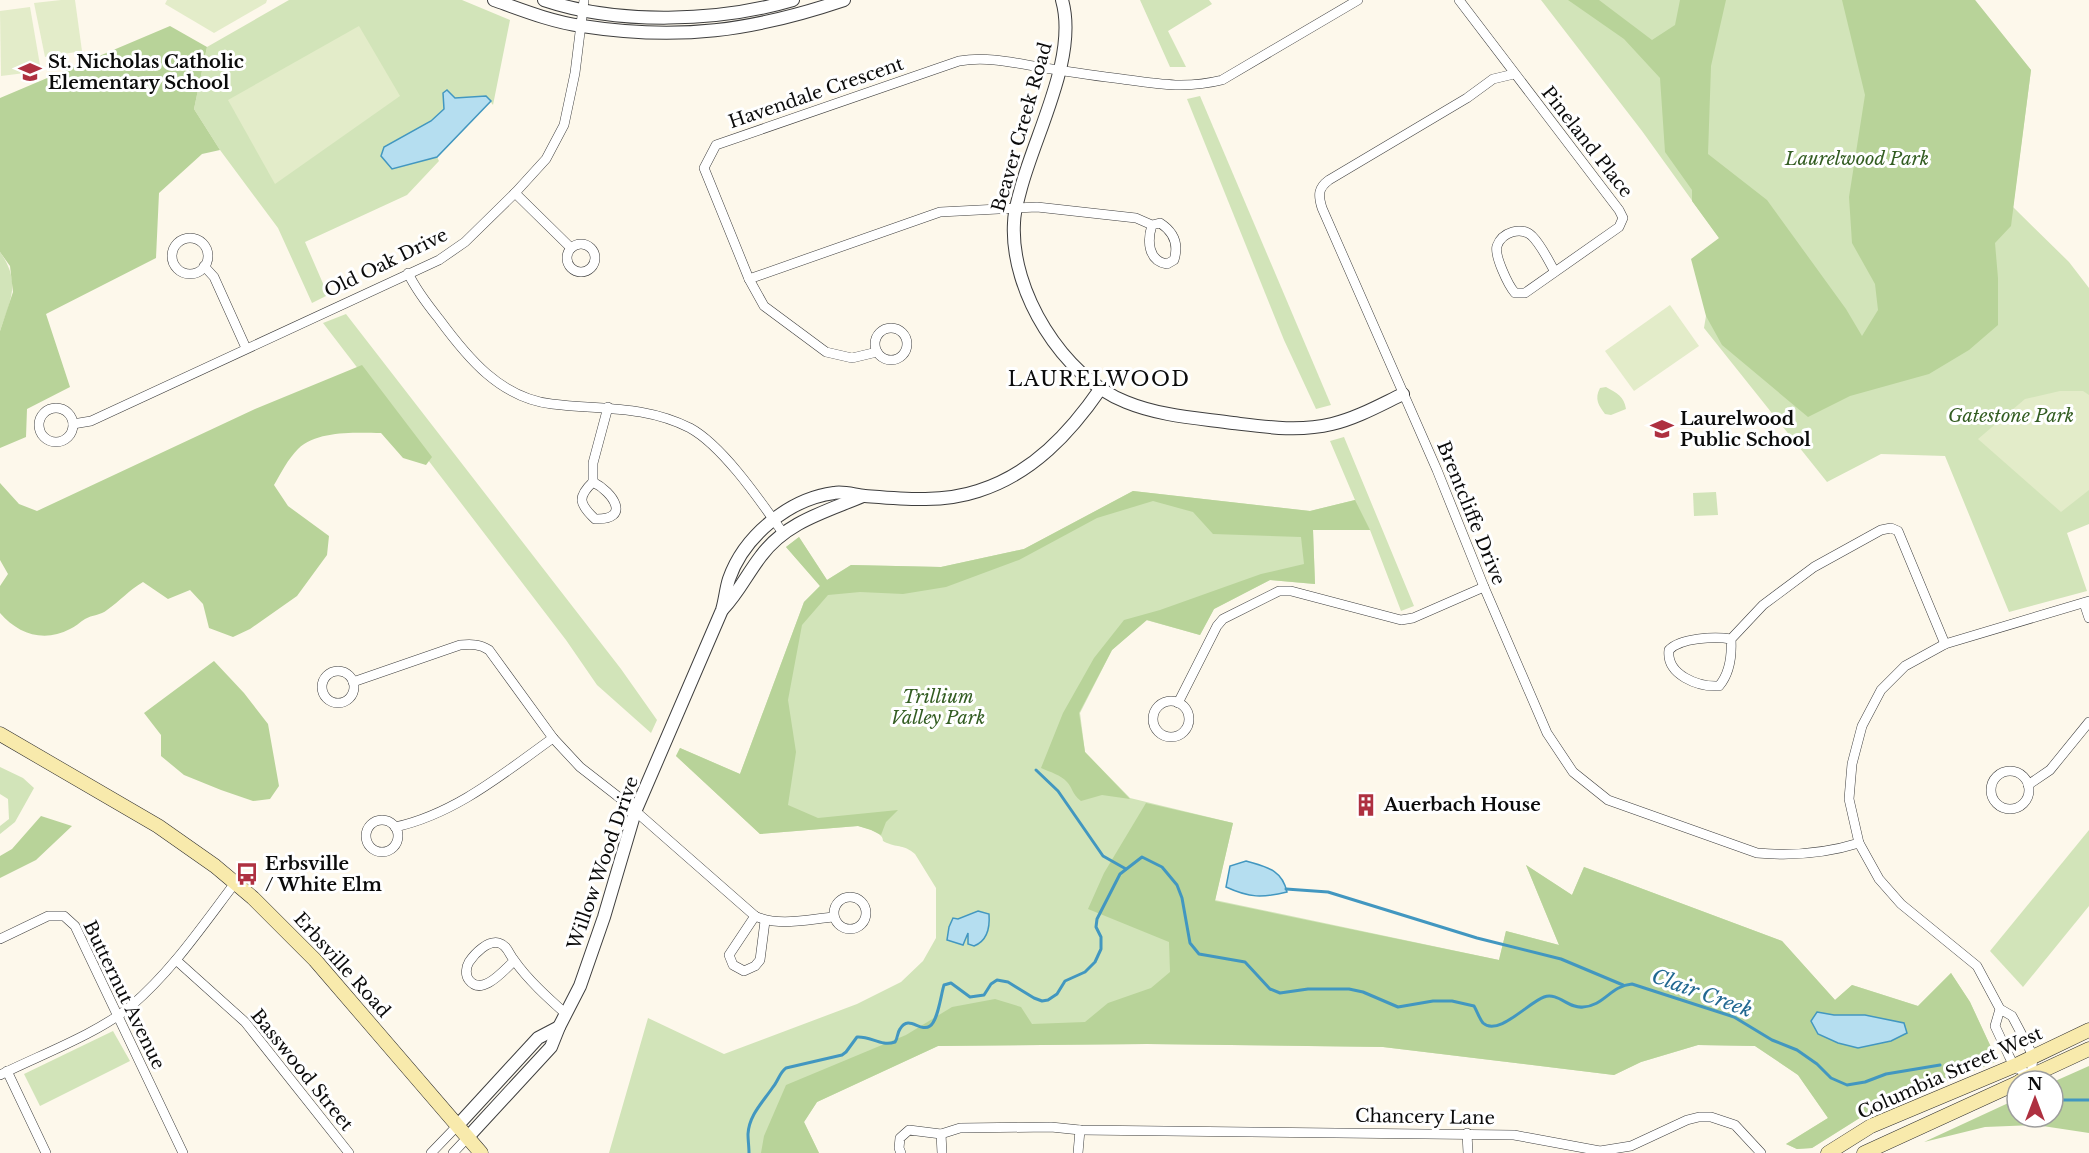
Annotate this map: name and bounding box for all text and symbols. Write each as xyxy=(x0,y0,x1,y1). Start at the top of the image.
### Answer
street label: Beaver Creek Road xyxy=(987,40,1057,214)
place label: St. Nicholas Catholic Elementary School xyxy=(48,51,244,94)
street label: Havendale Crescent xyxy=(726,53,907,133)
school or university icon: St. Nicholas Catholic Elementary School xyxy=(17,59,43,85)
street label: Pineland Place xyxy=(1537,82,1637,202)
park label: Laurelwood Park xyxy=(1784,148,1929,170)
street label: Old Oak Drive xyxy=(321,224,451,302)
district label: LAURELWOOD xyxy=(1008,367,1190,391)
park label: Gatestone Park xyxy=(1948,405,2074,427)
place label: Laurelwood Public School xyxy=(1680,408,1811,451)
school or university icon: Laurelwood Public School xyxy=(1649,416,1675,442)
street label: Brentcliffe Drive xyxy=(1432,438,1510,588)
park label: Trillium Valley Park xyxy=(891,686,985,729)
street label: Willow Wood Drive xyxy=(563,774,643,953)
building icon: Auerbach House xyxy=(1353,792,1379,818)
place label: Auerbach House xyxy=(1383,794,1541,816)
place label: Erbsville / White Elm xyxy=(265,853,382,896)
bus stop icon: Erbsville / White Elm xyxy=(234,861,260,887)
street label: Erbsville Road xyxy=(289,908,395,1022)
street label: Butternut Avenue xyxy=(78,917,170,1073)
water label: Clair Creek xyxy=(1648,964,1756,1022)
street label: Basswood Street xyxy=(246,1005,358,1135)
street label: Columbia Street West xyxy=(1854,1022,2046,1124)
north arrow xyxy=(2005,1069,2065,1129)
text: N xyxy=(2027,1074,2043,1094)
street label: Chancery Lane xyxy=(1355,1105,1495,1129)

